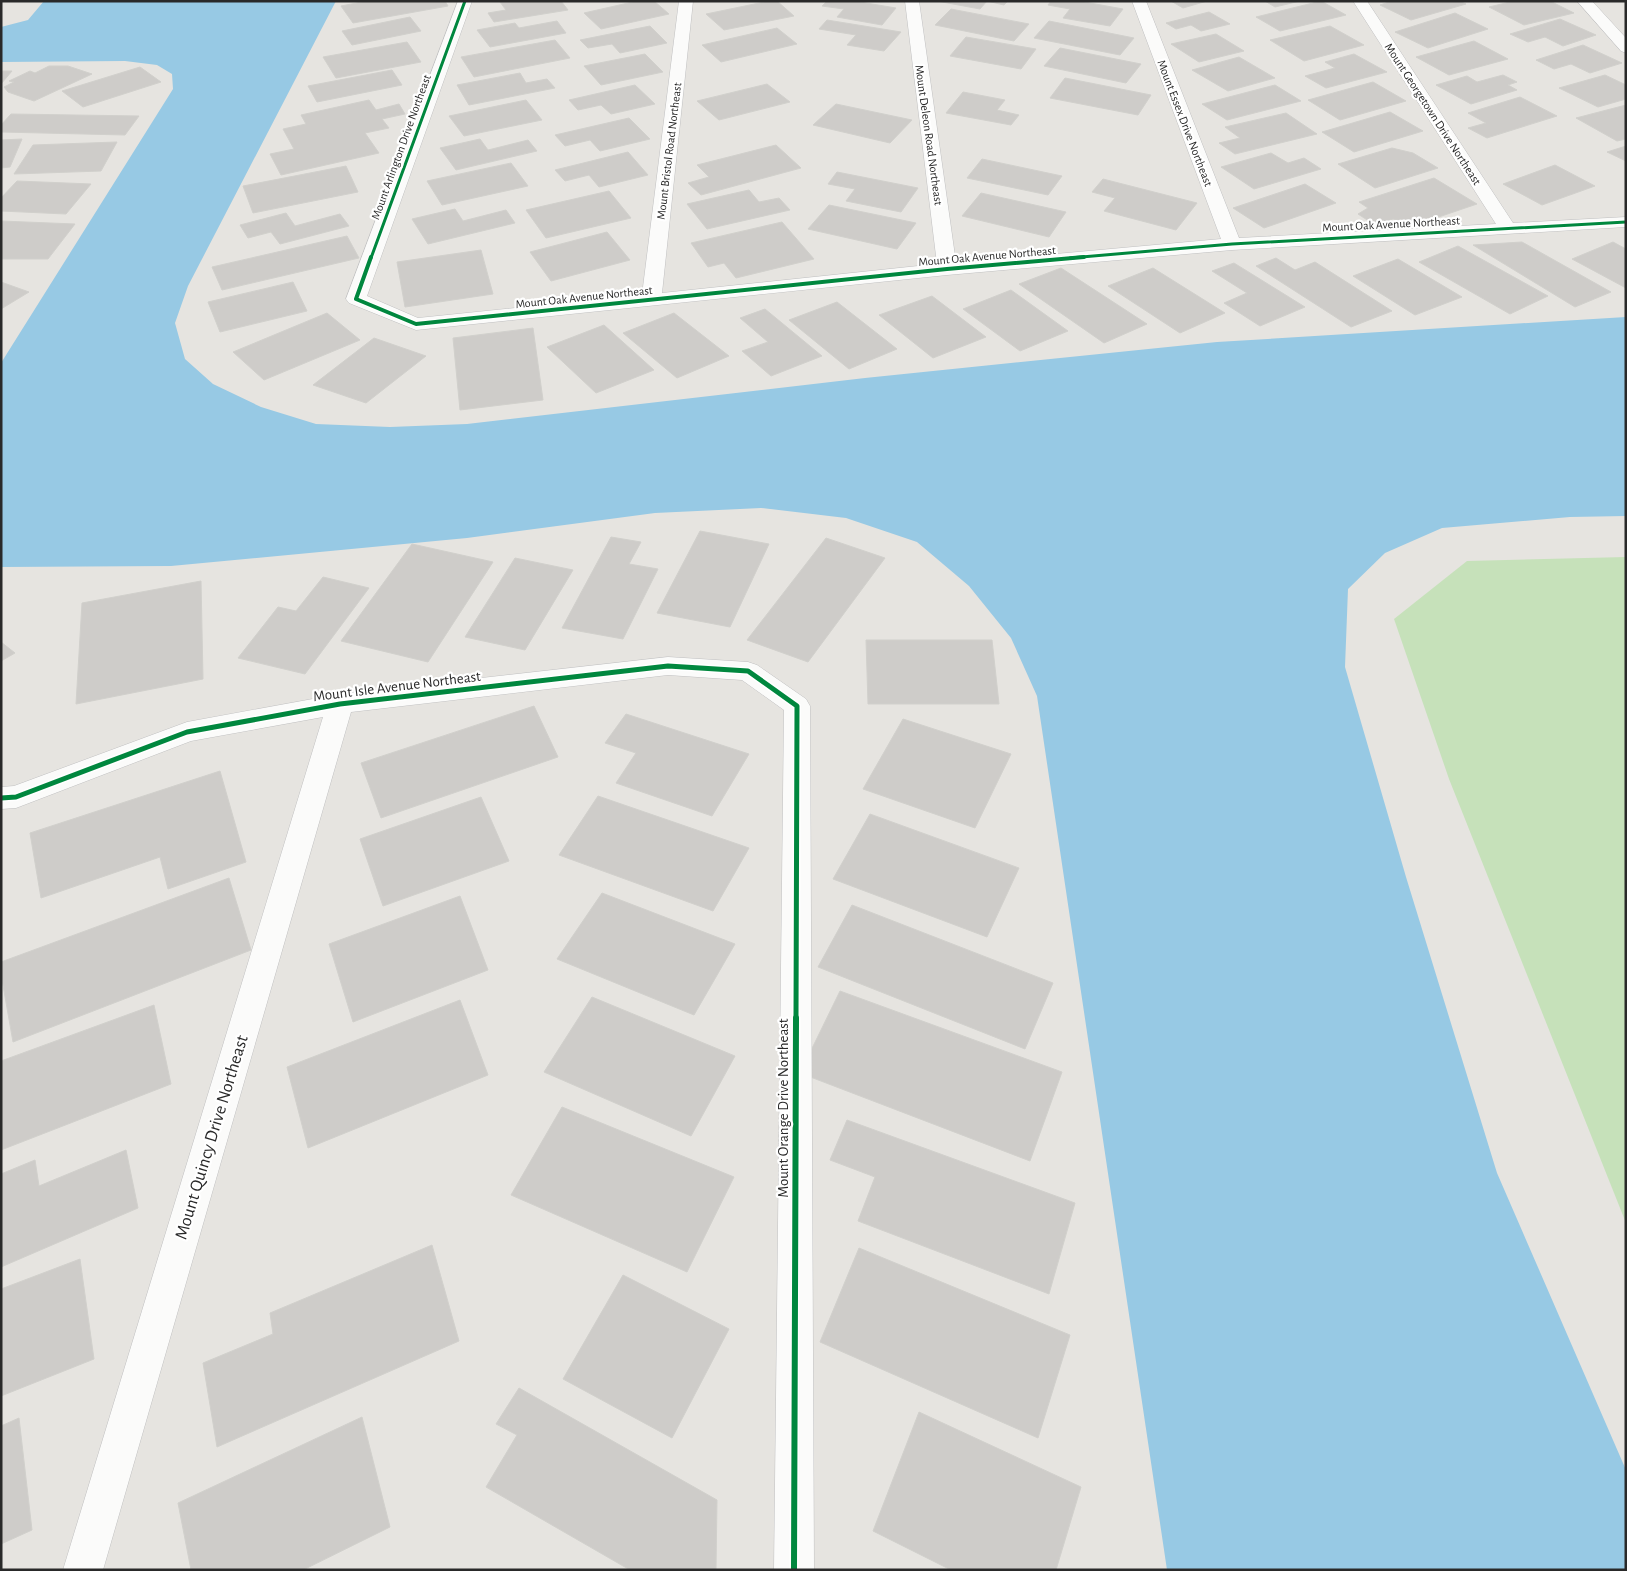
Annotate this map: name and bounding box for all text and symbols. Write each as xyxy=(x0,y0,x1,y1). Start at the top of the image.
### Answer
street label: Mount Georgetown Drive Northeast xyxy=(1383,41,1483,187)
street label: Mount Essex Drive Northeast xyxy=(1155,58,1215,188)
street label: Mount Deleon Road Northeast xyxy=(913,64,945,206)
street label: Mount Arlington Drive Northeast xyxy=(369,73,433,221)
street label: Mount Bristol Road Northeast xyxy=(655,82,683,220)
street label: Mount Oak Avenue Northeast xyxy=(1322,214,1460,234)
street label: Mount Oak Avenue Northeast xyxy=(918,244,1056,268)
street label: Mount Oak Avenue Northeast xyxy=(515,284,653,310)
street label: Mount Isle Avenue Northeast xyxy=(312,669,482,704)
street label: Mount Orange Drive Northeast xyxy=(776,1018,791,1198)
street label: Mount Quincy Drive Northeast xyxy=(172,1033,252,1242)

